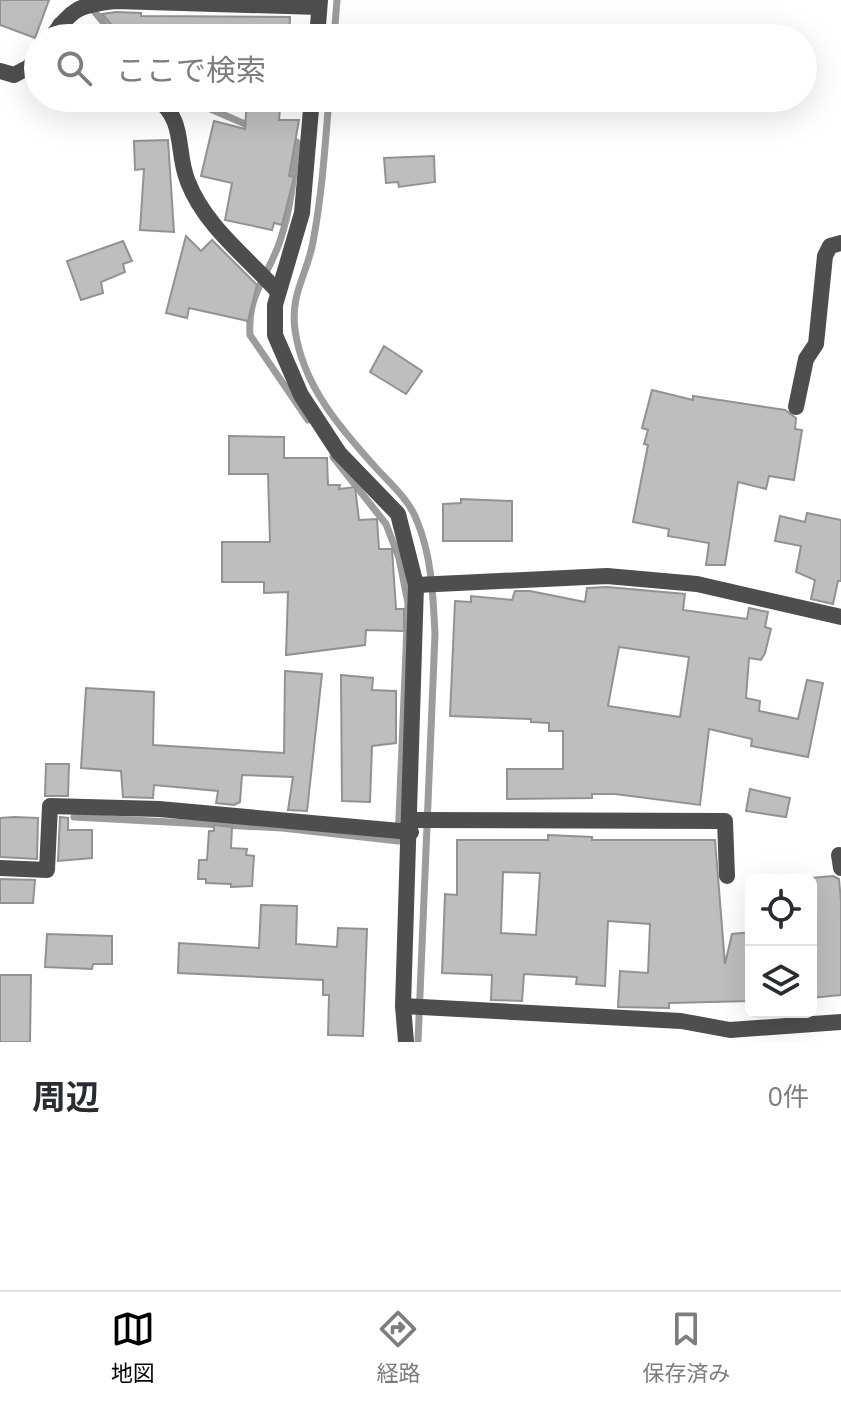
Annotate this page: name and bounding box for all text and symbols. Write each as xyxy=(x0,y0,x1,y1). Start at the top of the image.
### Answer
search box xyxy=(24,24,817,112)
icon: search xyxy=(52,46,96,90)
text: ここで検索 xyxy=(116,50,266,89)
map controls xyxy=(745,874,817,1018)
button: locate xyxy=(745,874,817,946)
button: layers xyxy=(745,946,817,1018)
text: 周辺 xyxy=(32,1074,100,1118)
text: 0件 xyxy=(767,1079,809,1113)
tab: 地図 xyxy=(111,1307,155,1387)
tab: 経路 xyxy=(376,1307,420,1387)
tab: 保存済み xyxy=(642,1307,730,1387)

